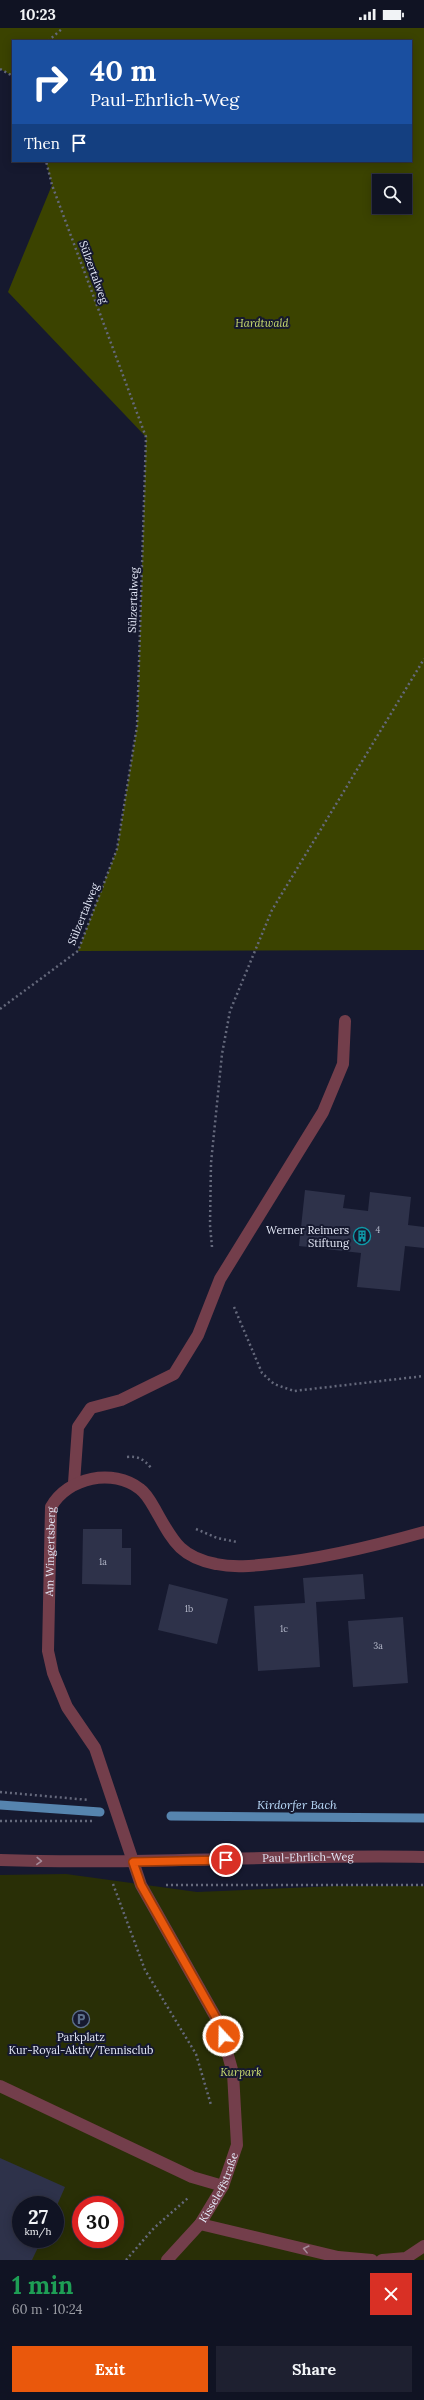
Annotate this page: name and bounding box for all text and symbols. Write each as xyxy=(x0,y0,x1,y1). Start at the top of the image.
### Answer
text: 10:23 xyxy=(20,5,56,24)
text: 40 m xyxy=(90,53,156,89)
icon: right xyxy=(24,56,76,108)
text: Paul-Ehrlich-Weg xyxy=(90,88,239,111)
icon: arrive xyxy=(68,132,90,154)
text: Then xyxy=(24,134,60,153)
map controls xyxy=(372,174,412,214)
button: search xyxy=(372,174,412,214)
street label: Sülzertalweg xyxy=(76,239,112,306)
park label: Hardtwald xyxy=(235,316,290,330)
street label: Sülzertalweg xyxy=(125,566,141,633)
street label: Sülzertalweg xyxy=(64,880,102,947)
place label: Werner Reimers Stiftung xyxy=(266,1223,350,1250)
house number: 4 xyxy=(376,1224,381,1235)
building icon: Werner Reimers Stiftung xyxy=(352,1226,372,1246)
street label: Am Wingertsberg xyxy=(42,1506,58,1598)
house number: 1a xyxy=(99,1556,107,1567)
house number: 1b xyxy=(185,1603,193,1614)
house number: 1c xyxy=(280,1623,288,1634)
house number: 3a xyxy=(373,1640,383,1651)
water label: Kirdorfer Bach xyxy=(257,1797,337,1812)
pin xyxy=(209,1843,243,1877)
icon: arrive xyxy=(215,1849,237,1871)
street label: Paul-Ehrlich-Weg xyxy=(262,1850,355,1865)
one-way arrow xyxy=(36,1857,42,1866)
parking icon: Parkplatz Kur-Royal-Aktiv/Tennisclub xyxy=(71,2009,91,2029)
position arrow xyxy=(202,2015,244,2057)
place label: Parkplatz Kur-Royal-Aktiv/Tennisclub xyxy=(9,2030,153,2058)
park label: Kurpark xyxy=(220,2065,262,2079)
street label: Kisseleffstraße xyxy=(196,2151,241,2225)
speed limit sign: 30 xyxy=(72,2196,124,2248)
text: 27 xyxy=(28,2204,48,2229)
text: km/h xyxy=(24,2225,52,2238)
one-way arrow xyxy=(302,2245,309,2254)
text: 1 min xyxy=(12,2270,73,2301)
button: close xyxy=(370,2273,412,2315)
text: 60 m · 10:24 xyxy=(12,2301,83,2318)
button: Exit xyxy=(12,2346,208,2392)
button: Share xyxy=(216,2346,412,2392)

